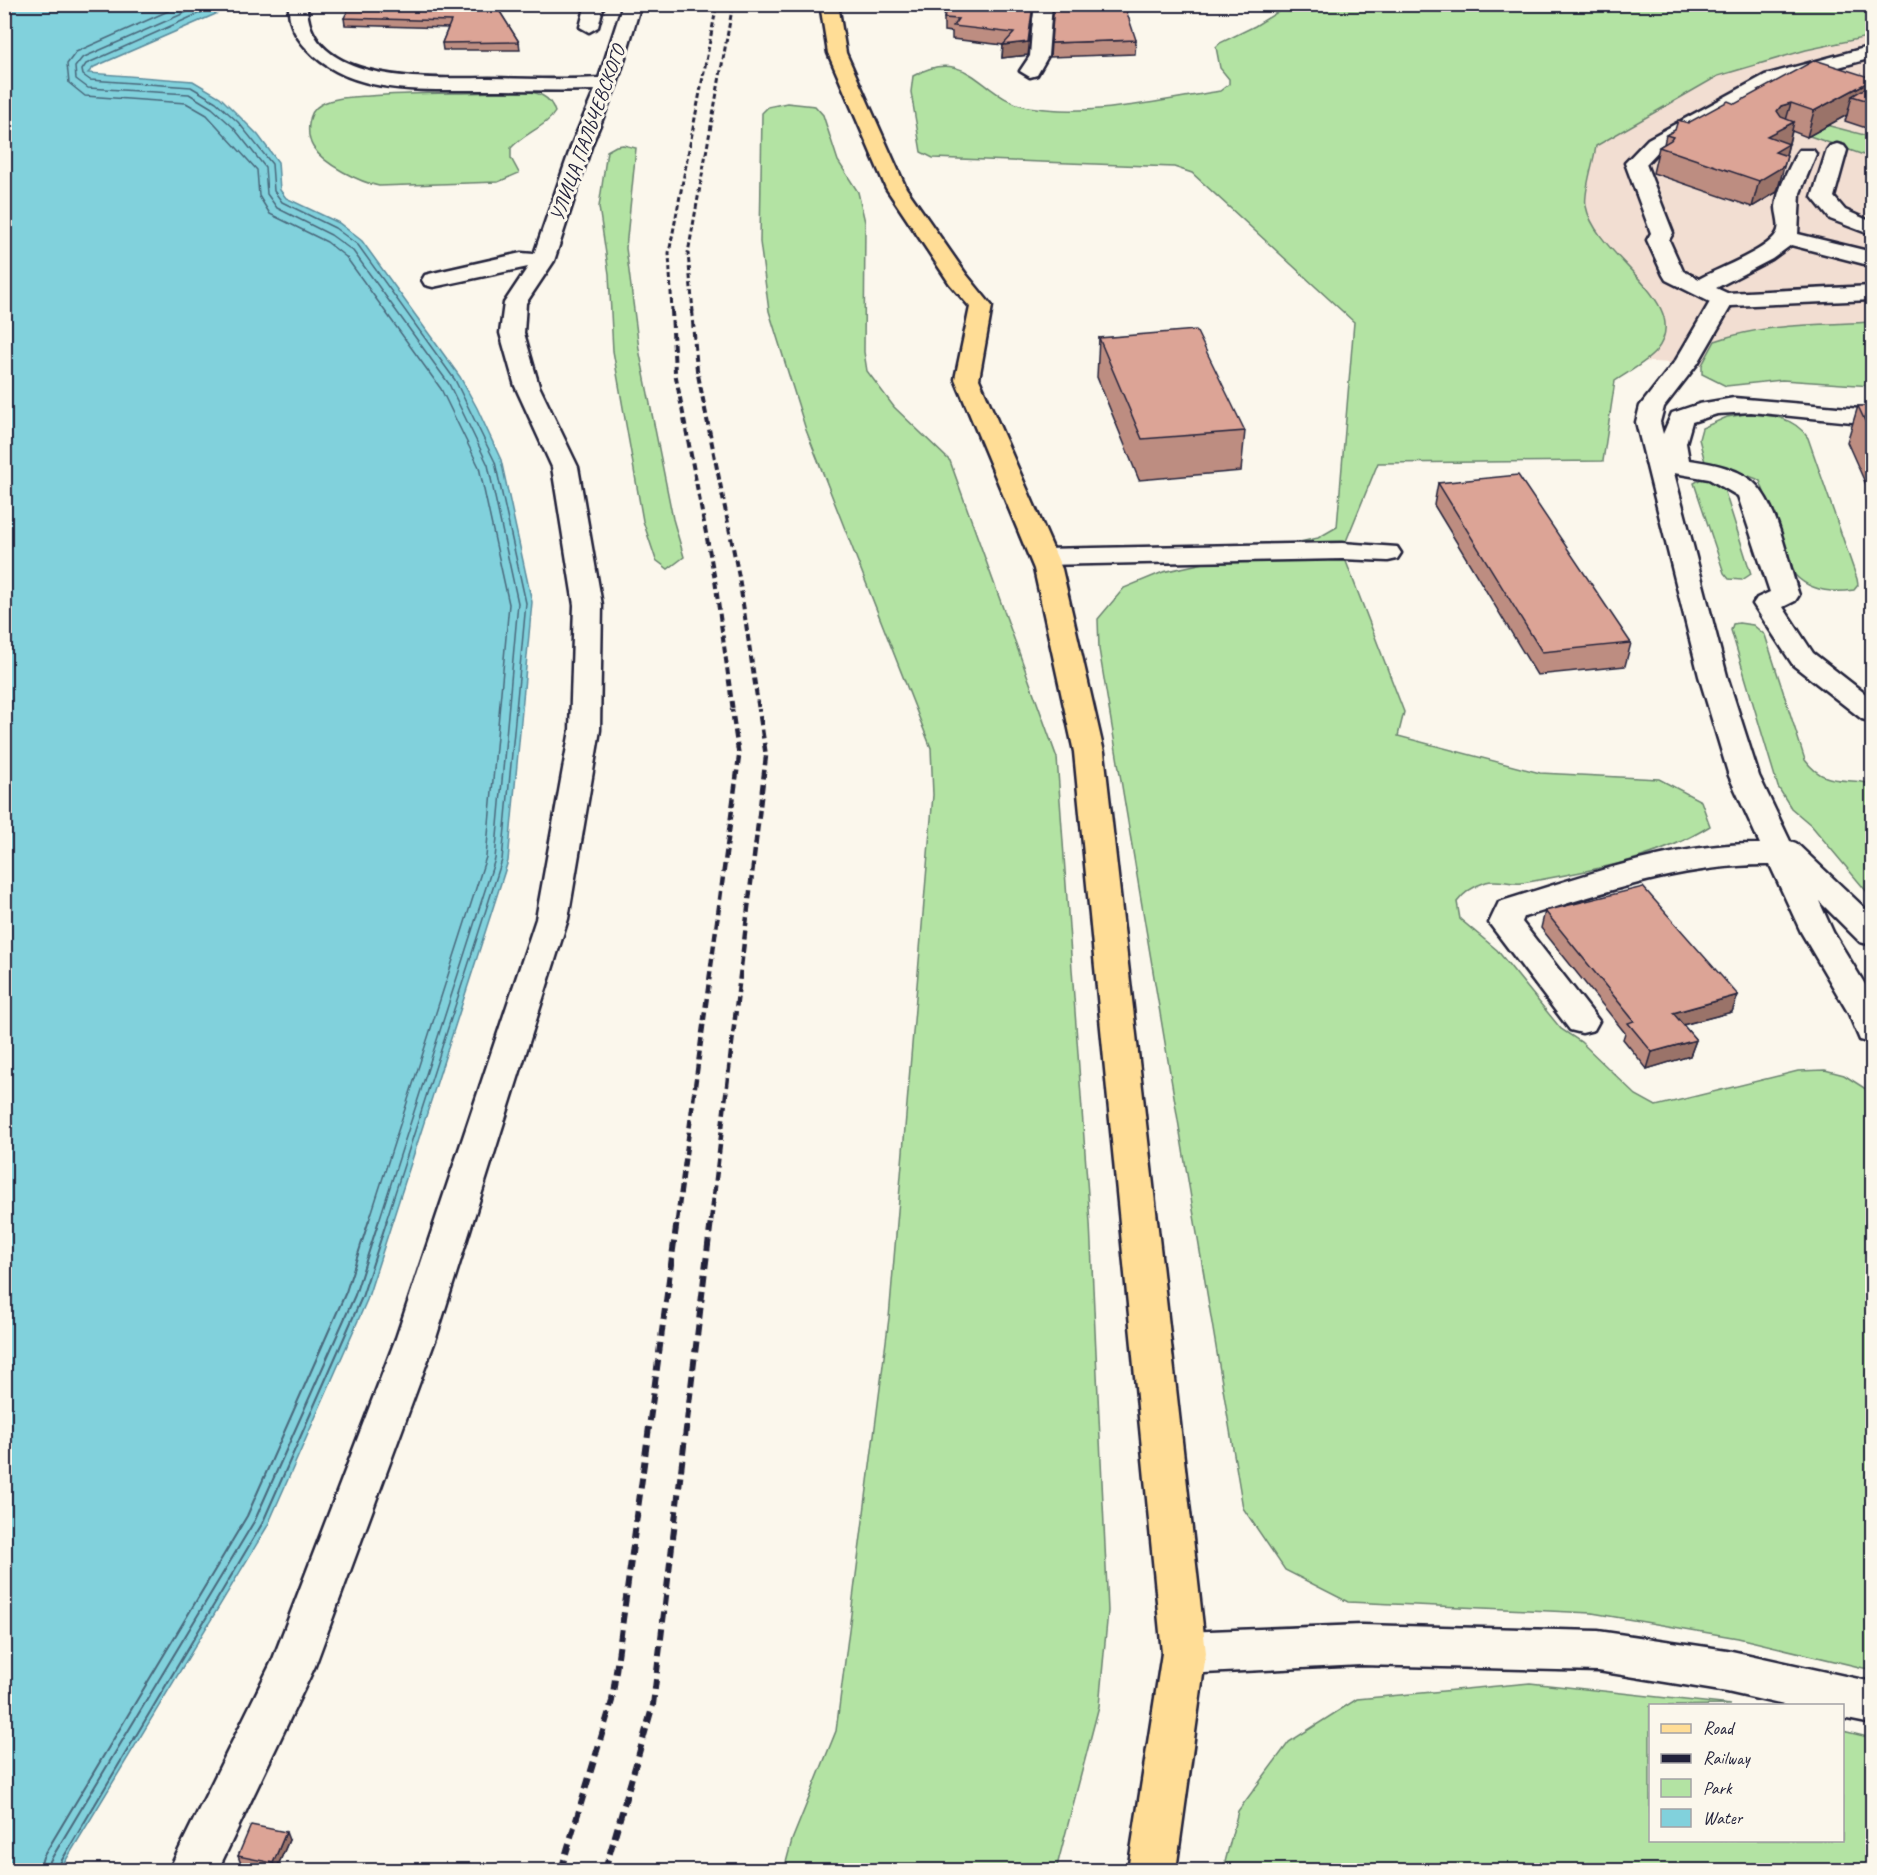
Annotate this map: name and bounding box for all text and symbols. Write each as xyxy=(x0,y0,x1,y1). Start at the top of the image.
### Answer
street label: УЛИЦА ПАЛЬЧЕВСКОГО xyxy=(544,40,632,224)
legend xyxy=(1649,1704,1844,1842)
text: Road xyxy=(1703,1717,1736,1739)
text: Railway xyxy=(1703,1747,1751,1769)
text: Park xyxy=(1703,1777,1733,1799)
text: Water xyxy=(1703,1807,1744,1829)

